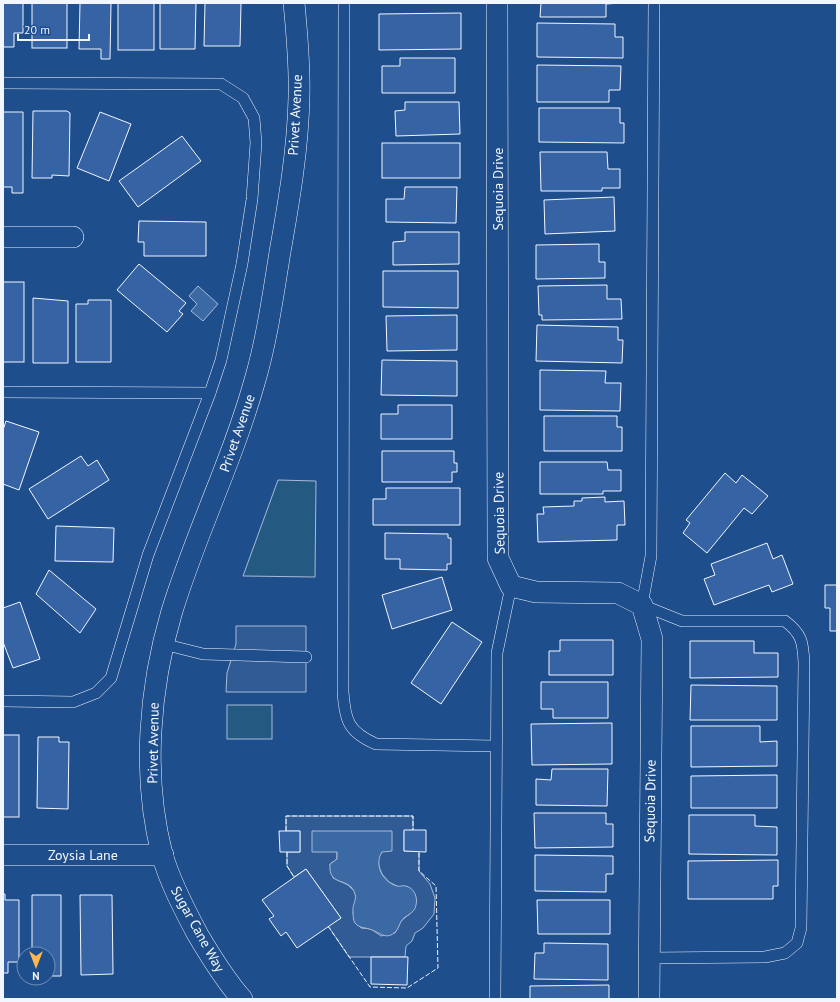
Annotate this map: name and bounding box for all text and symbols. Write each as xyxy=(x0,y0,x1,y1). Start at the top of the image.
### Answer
scale bar xyxy=(18,16,89,42)
text: 20 m xyxy=(24,22,50,37)
street label: Privet Avenue xyxy=(284,74,306,156)
street label: Sequoia Drive xyxy=(489,148,507,230)
street label: Privet Avenue xyxy=(215,392,259,474)
street label: Sequoia Drive xyxy=(489,471,509,555)
street label: Privet Avenue xyxy=(143,702,163,784)
street label: Sequoia Drive xyxy=(640,759,660,843)
street label: Zoysia Lane xyxy=(48,846,118,864)
street label: Sugar Cane Way xyxy=(167,883,229,975)
north arrow xyxy=(16,946,56,986)
text: N xyxy=(32,969,40,983)

